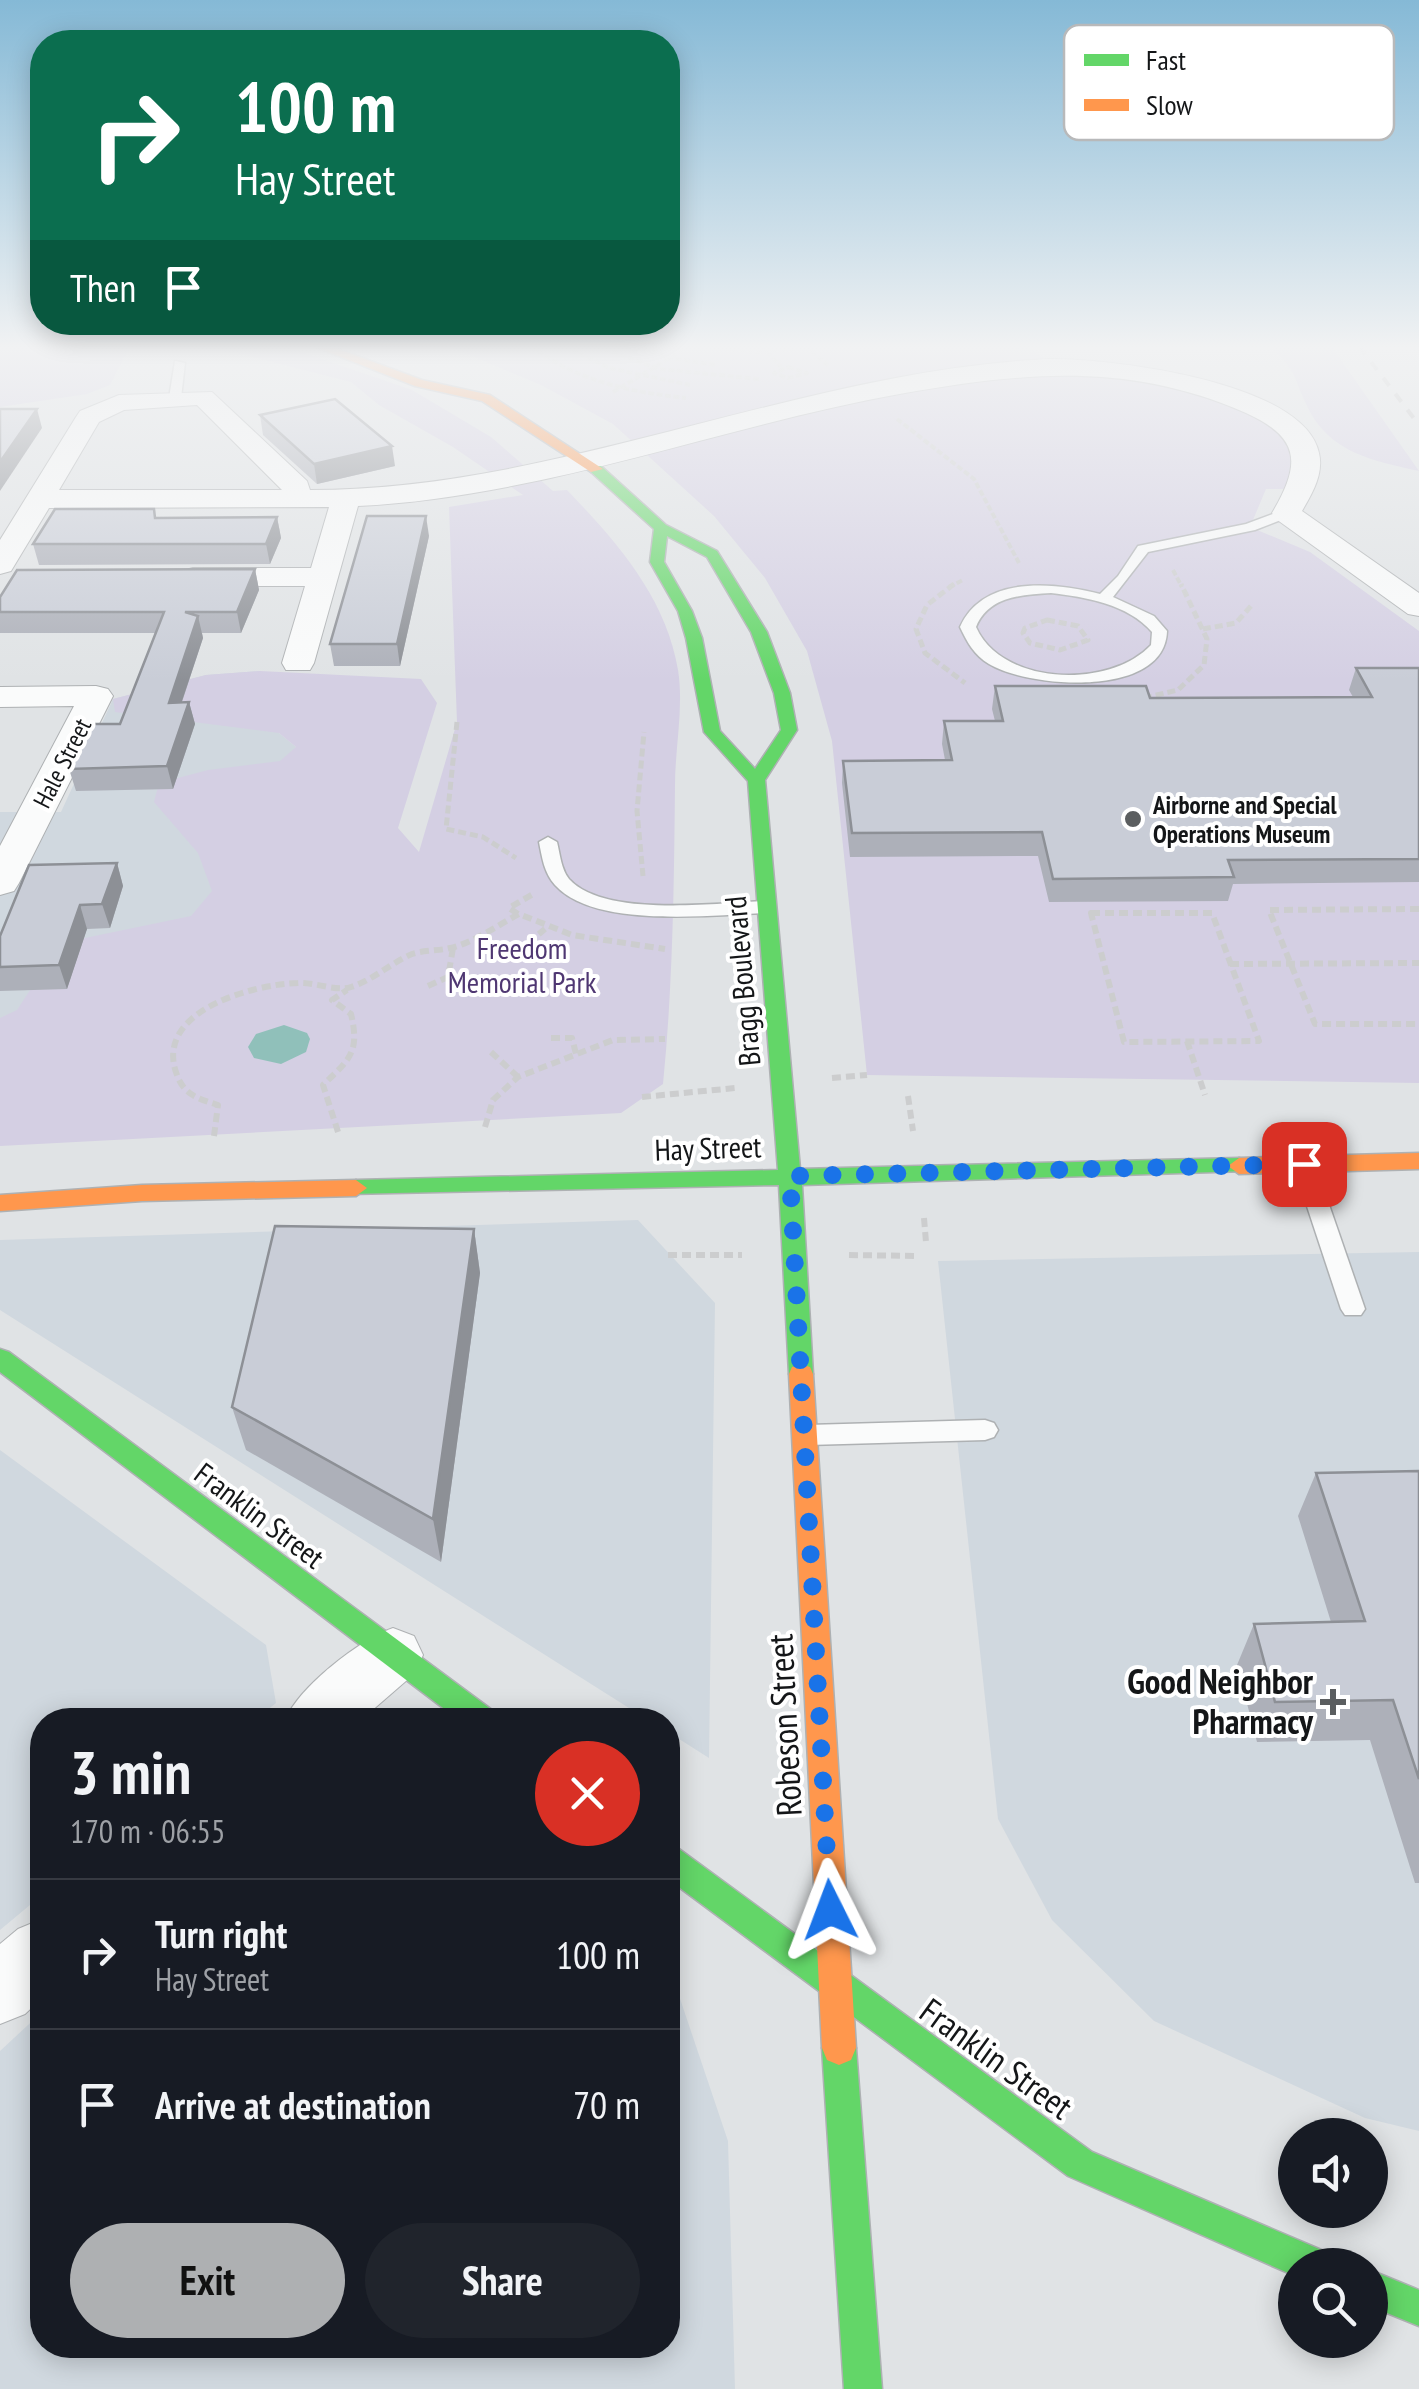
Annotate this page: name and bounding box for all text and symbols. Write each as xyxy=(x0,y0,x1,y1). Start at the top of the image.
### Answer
legend xyxy=(1064,25,1394,140)
text: Fast xyxy=(1146,41,1186,78)
text: 100 m xyxy=(235,61,396,151)
icon: right xyxy=(70,70,200,200)
text: Slow xyxy=(1146,86,1193,123)
text: Hay Street xyxy=(235,149,395,207)
icon: arrive xyxy=(156,260,211,315)
text: Then xyxy=(70,263,136,312)
street label: Hale Street xyxy=(26,713,98,813)
place label: Airborne and Special Operations Museum xyxy=(1152,789,1337,850)
marker: Airborne and Special Operations Museum xyxy=(1122,808,1144,830)
street label: Bragg Boulevard xyxy=(715,895,768,1068)
park label: Freedom Memorial Park xyxy=(448,928,597,1001)
pin xyxy=(1262,1122,1347,1207)
street label: Hay Street xyxy=(654,1126,763,1169)
icon: arrive xyxy=(1277,1137,1332,1192)
street label: Franklin Street xyxy=(187,1453,333,1577)
street label: Robeson Street xyxy=(756,1632,812,1817)
place label: Good Neighbor Pharmacy xyxy=(1127,1658,1314,1744)
marker: Good Neighbor Pharmacy xyxy=(1322,1691,1344,1713)
text: 3 min xyxy=(70,1733,191,1811)
button: close xyxy=(535,1741,640,1846)
text: 170 m · 06:55 xyxy=(70,1810,225,1852)
position arrow xyxy=(778,1858,882,1962)
text: Turn right xyxy=(155,1909,287,1958)
icon: right xyxy=(70,1927,125,1982)
text: 100 m xyxy=(556,1930,640,1979)
text: Hay Street xyxy=(155,1958,269,2000)
street label: Franklin Street xyxy=(911,1987,1082,2129)
icon: arrive xyxy=(70,2077,125,2132)
text: Arrive at destination xyxy=(155,2080,431,2129)
text: 70 m xyxy=(573,2080,640,2129)
map controls xyxy=(1278,2118,1388,2358)
button: sound xyxy=(1278,2118,1388,2228)
button: Exit xyxy=(70,2223,345,2338)
button: Share xyxy=(365,2223,640,2338)
button: search xyxy=(1278,2248,1388,2358)

